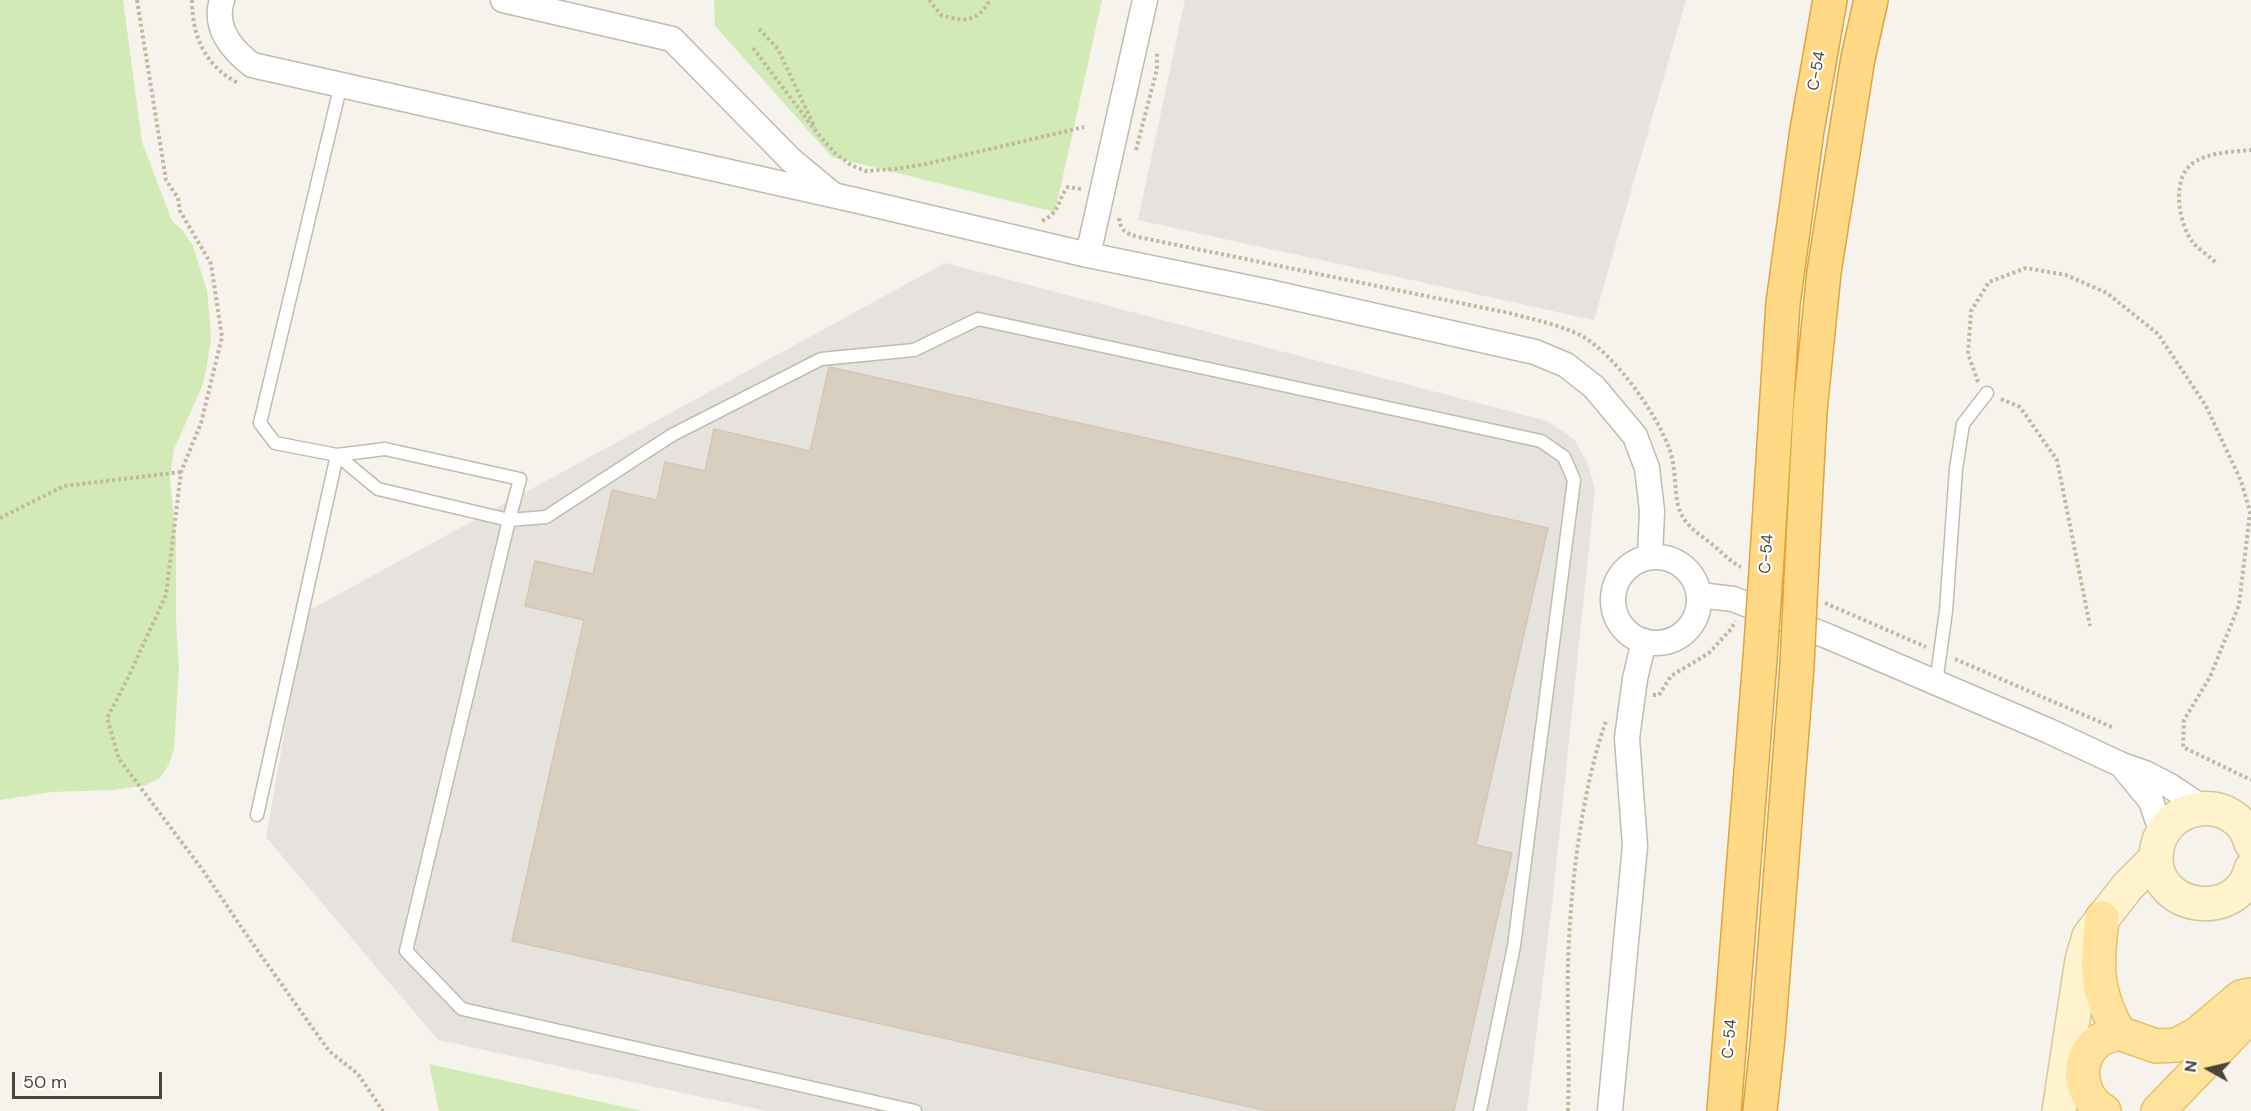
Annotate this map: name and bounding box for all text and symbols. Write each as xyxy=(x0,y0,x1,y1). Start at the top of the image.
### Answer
street label: C-54 xyxy=(1804,50,1830,92)
street label: C-54 xyxy=(1756,534,1778,574)
street label: C-54 xyxy=(1719,1018,1741,1060)
north arrow xyxy=(2179,1039,2239,1099)
text: N xyxy=(2179,1059,2202,1074)
scale bar xyxy=(15,1060,165,1098)
text: 50 m xyxy=(23,1070,67,1094)

